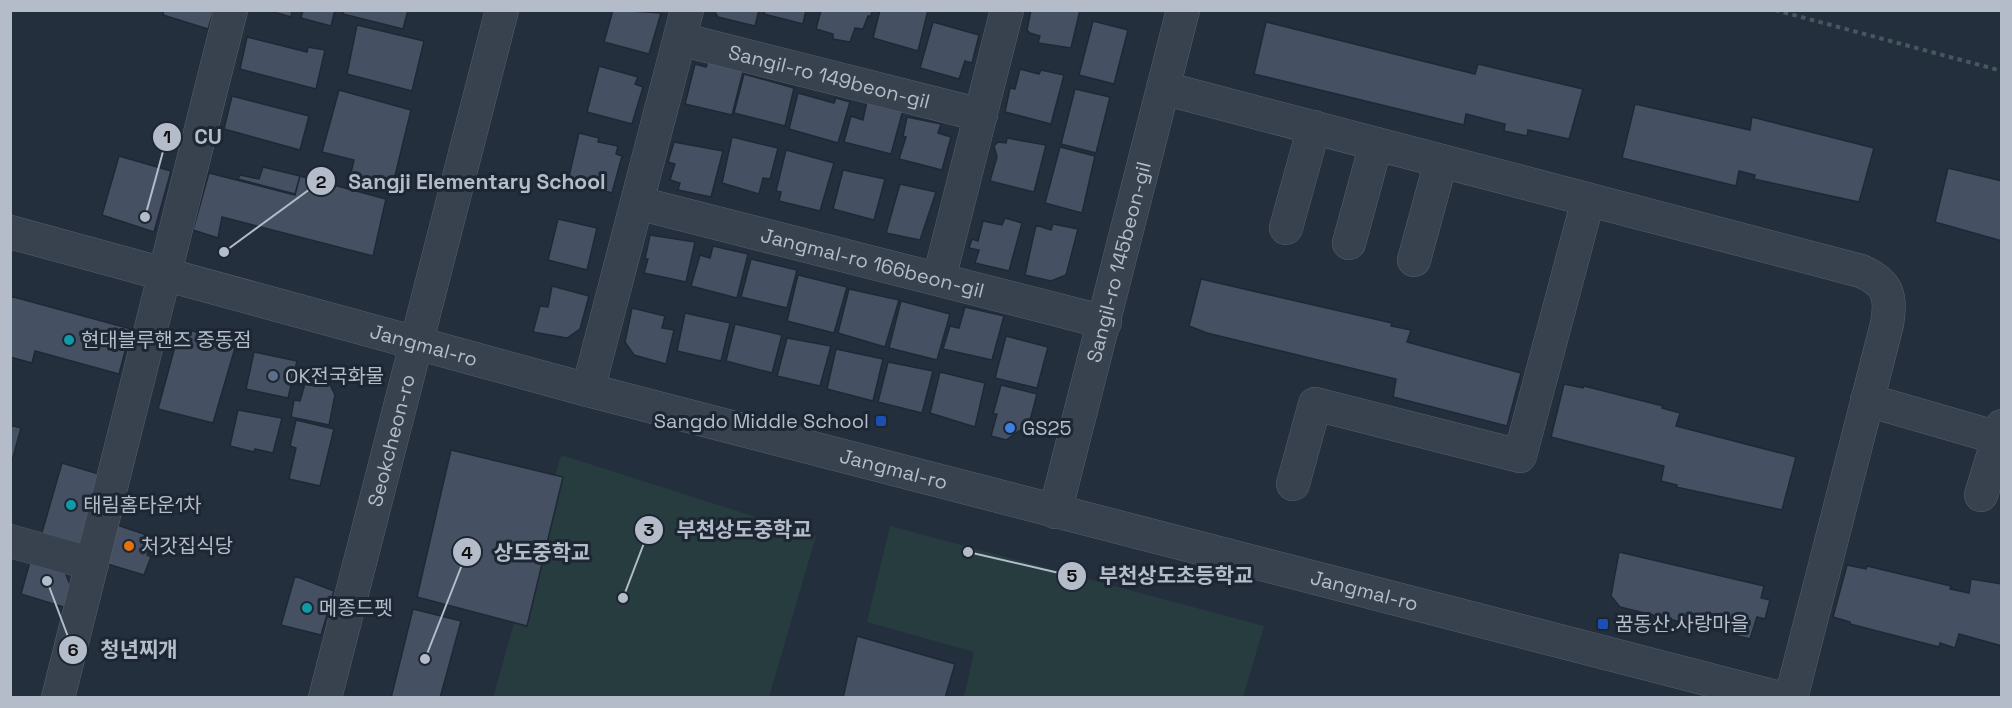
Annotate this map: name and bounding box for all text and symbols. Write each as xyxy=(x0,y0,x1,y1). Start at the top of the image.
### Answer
street label: Sangil-ro 149beon-gil xyxy=(726,39,933,115)
callout: CU xyxy=(152,117,234,156)
text: CU xyxy=(194,123,222,150)
text: 1 xyxy=(163,125,171,148)
street label: Sangil-ro 145beon-gil xyxy=(1081,159,1157,365)
callout: Sangji Elementary School xyxy=(306,162,617,201)
text: Sangji Elementary School xyxy=(348,168,606,195)
text: 2 xyxy=(316,170,327,193)
street label: Jangmal-ro 166beon-gil xyxy=(758,222,987,304)
street label: Jangmal-ro xyxy=(367,318,480,372)
place label: 현대블루핸즈 중동점 xyxy=(81,327,252,353)
marker: 현대블루핸즈 중동점 xyxy=(62,333,76,347)
place label: OK전국화물 xyxy=(285,363,384,389)
marker: OK전국화물 xyxy=(266,369,280,383)
street label: Seokcheon-ro xyxy=(362,371,421,510)
place label: Sangdo Middle School xyxy=(654,408,869,434)
marker: Sangdo Middle School xyxy=(874,414,888,428)
place label: GS25 xyxy=(1022,415,1072,441)
marker: GS25 xyxy=(1003,421,1017,435)
street label: Jangmal-ro xyxy=(837,443,950,495)
place label: 태림홈타운1차 xyxy=(83,492,202,518)
marker: 태림홈타운1차 xyxy=(64,498,78,512)
callout: 부천상도중학교 xyxy=(634,510,823,549)
text: 부천상도중학교 xyxy=(676,516,812,543)
text: 3 xyxy=(644,518,655,541)
place label: 처갓집식당 xyxy=(141,533,233,559)
callout: 상도중학교 xyxy=(452,533,602,572)
marker: 처갓집식당 xyxy=(122,539,136,553)
text: 상도중학교 xyxy=(494,539,590,566)
text: 4 xyxy=(461,541,473,564)
callout: 부천상도초등학교 xyxy=(1057,556,1265,595)
text: 부천상도초등학교 xyxy=(1099,562,1253,589)
text: 5 xyxy=(1067,564,1078,587)
street label: Jangmal-ro xyxy=(1308,564,1421,617)
place label: 메종드펫 xyxy=(319,595,393,621)
marker: 메종드펫 xyxy=(300,601,314,615)
place label: 꿈동산.사랑마을 xyxy=(1615,611,1749,637)
marker: 꿈동산.사랑마을 xyxy=(1596,617,1610,631)
callout: 청년찌개 xyxy=(58,630,190,669)
text: 청년찌개 xyxy=(100,636,178,663)
text: 6 xyxy=(67,638,79,661)

